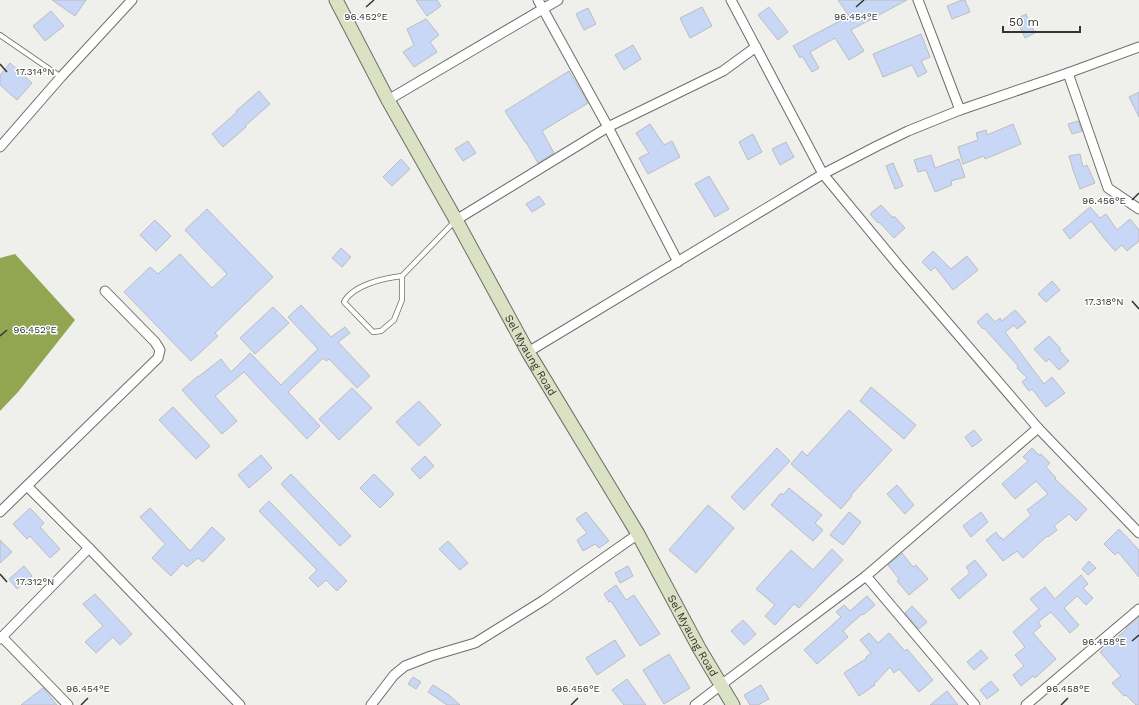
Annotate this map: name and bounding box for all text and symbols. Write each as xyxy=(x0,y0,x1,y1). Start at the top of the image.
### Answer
scale bar xyxy=(1003,8,1080,34)
text: 96.452°E xyxy=(344,11,388,22)
text: 96.454°E xyxy=(834,11,878,22)
text: 50 m xyxy=(1009,15,1039,29)
text: 17.314°N xyxy=(16,66,55,77)
text: 96.456°E xyxy=(1082,195,1126,206)
text: 17.318°N xyxy=(1084,296,1124,307)
street label: Sel Myaung Road xyxy=(502,312,559,398)
text: 96.452°E xyxy=(13,324,57,335)
text: 17.312°N xyxy=(16,576,54,587)
street label: Sel Myaung Road xyxy=(665,593,720,679)
text: 96.458°E xyxy=(1082,636,1126,647)
text: 96.454°E xyxy=(66,683,110,694)
text: 96.456°E xyxy=(556,683,600,694)
text: 96.458°E xyxy=(1046,683,1090,694)

